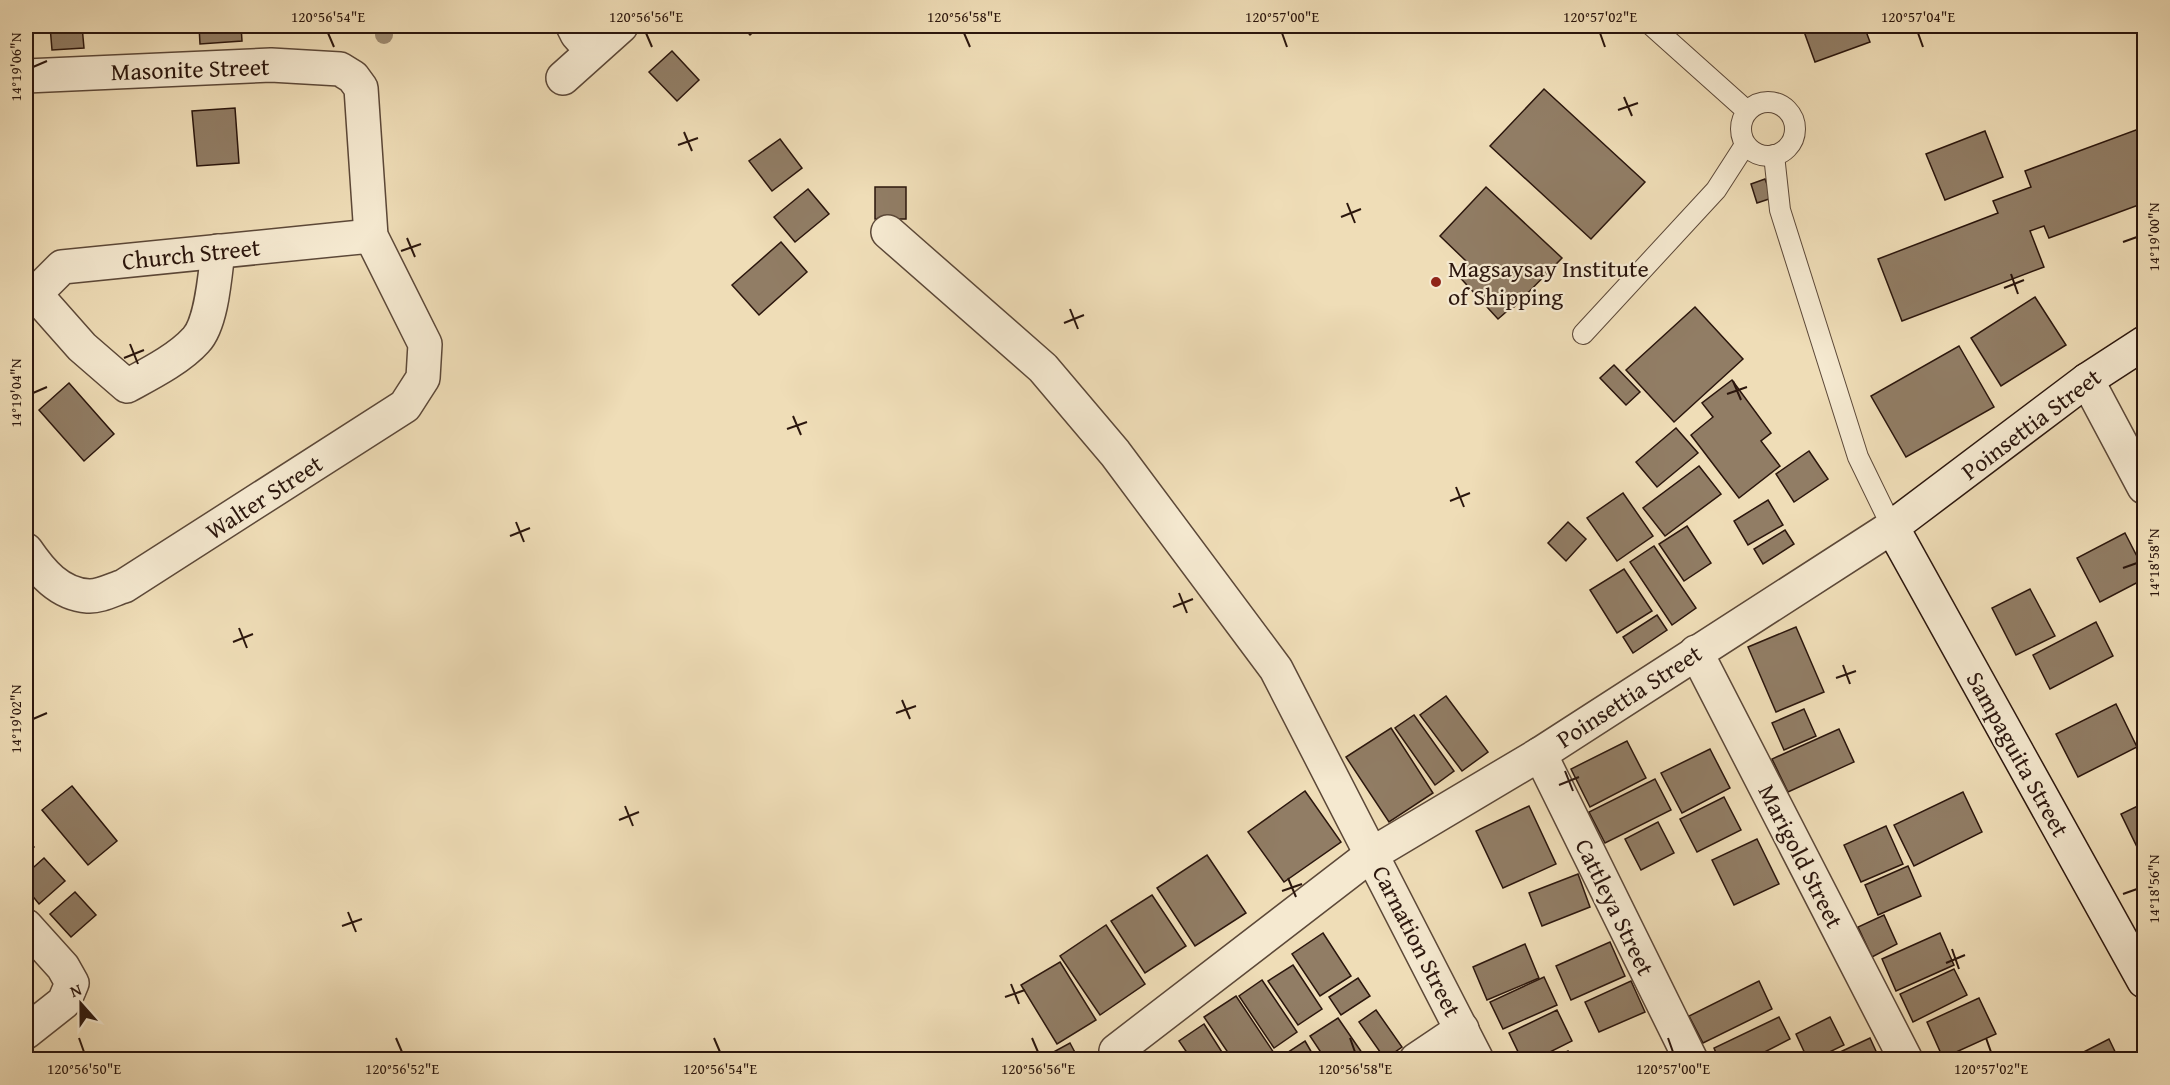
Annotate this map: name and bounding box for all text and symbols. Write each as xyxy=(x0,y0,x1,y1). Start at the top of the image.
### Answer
text: 120°56'54"E xyxy=(291,6,365,27)
text: 120°56'56"E xyxy=(609,6,683,27)
text: 120°56'58"E xyxy=(927,6,1001,27)
text: 120°57'00"E xyxy=(1245,6,1319,27)
text: 120°57'02"E xyxy=(1563,6,1637,27)
text: 120°57'04"E xyxy=(1881,6,1955,27)
text: 14°19'06"N xyxy=(5,32,26,101)
street label: Masonite Street xyxy=(110,49,270,89)
text: 14°19'00"N xyxy=(2143,202,2164,271)
street label: Church Street xyxy=(120,229,262,279)
place label: Magsaysay Institute of Shipping xyxy=(1448,251,1649,314)
marker: Magsaysay Institute of Shipping xyxy=(1429,275,1443,289)
text: 14°19'04"N xyxy=(5,358,26,427)
street label: Poinsettia Street xyxy=(1954,359,2109,488)
street label: Walter Street xyxy=(199,446,330,548)
text: 14°18'58"N xyxy=(2143,528,2164,597)
street label: Poinsettia Street xyxy=(1549,636,1709,756)
street label: Sampaguita Street xyxy=(1958,665,2078,844)
text: 14°19'02"N xyxy=(5,684,26,753)
street label: Marigold Street xyxy=(1750,778,1853,935)
street label: Cattleya Street xyxy=(1567,833,1663,982)
text: 14°18'56"N xyxy=(2143,854,2164,923)
street label: Carnation Street xyxy=(1364,859,1471,1023)
north arrow xyxy=(51,974,111,1034)
text: N xyxy=(66,977,85,1003)
text: 120°56'50"E xyxy=(47,1058,121,1079)
text: 120°56'52"E xyxy=(365,1058,439,1079)
text: 120°56'54"E xyxy=(683,1058,757,1079)
text: 120°56'56"E xyxy=(1001,1058,1075,1079)
text: 120°56'58"E xyxy=(1318,1058,1392,1079)
text: 120°57'00"E xyxy=(1636,1058,1710,1079)
text: 120°57'02"E xyxy=(1954,1058,2028,1079)

